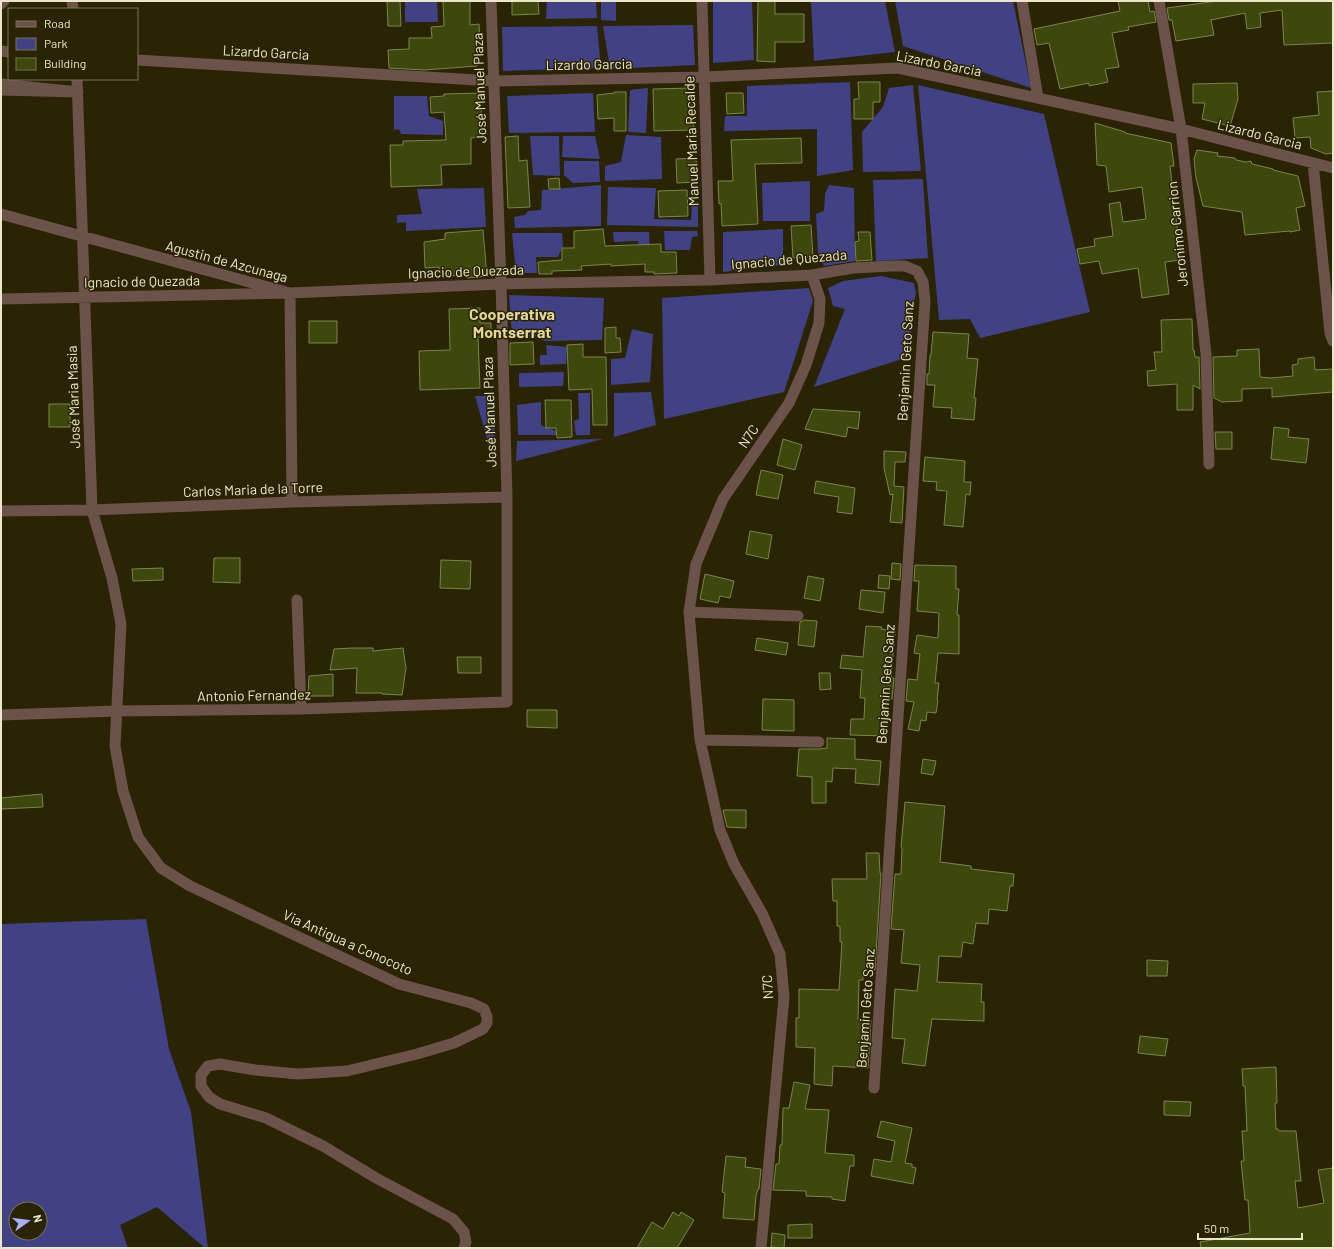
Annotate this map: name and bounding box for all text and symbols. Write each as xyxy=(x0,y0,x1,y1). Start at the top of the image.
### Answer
legend xyxy=(8,8,138,80)
text: Road xyxy=(44,16,71,30)
street label: José Manuel Plaza xyxy=(469,33,489,143)
text: Park xyxy=(44,36,68,50)
street label: Lizardo Garcia xyxy=(222,41,310,63)
street label: Lizardo Garcia xyxy=(895,46,983,80)
street label: Lizardo Garcia xyxy=(546,55,632,73)
text: Building xyxy=(44,56,86,70)
street label: Manuel Maria Recalde xyxy=(680,76,702,206)
street label: Lizardo Garcia xyxy=(1216,115,1304,153)
street label: Jeronimo Carrion xyxy=(1163,181,1191,287)
street label: Agustin de Azcunaga xyxy=(164,237,290,285)
street label: Ignacio de Quezada xyxy=(730,245,848,273)
street label: Ignacio de Quezada xyxy=(408,260,524,282)
street label: Ignacio de Quezada xyxy=(84,271,200,291)
street label: Benjamin Geto Sanz xyxy=(893,301,917,421)
district label: Cooperativa Montserrat xyxy=(469,304,555,341)
street label: José Maria Masia xyxy=(63,345,83,449)
street label: José Manuel Plaza xyxy=(479,357,499,467)
street label: N7C xyxy=(734,421,762,451)
street label: Carlos Maria de la Torre xyxy=(183,478,323,500)
street label: Benjamin Geto Sanz xyxy=(872,623,898,745)
street label: Antonio Fernandez xyxy=(197,686,311,704)
street label: Via Antigua a Conocoto xyxy=(281,906,415,978)
street label: Benjamin Geto Sanz xyxy=(852,947,878,1069)
street label: N7C xyxy=(758,974,776,1000)
north arrow xyxy=(8,1201,48,1241)
text: N xyxy=(31,1213,45,1224)
scale bar xyxy=(1198,1215,1302,1241)
text: 50 m xyxy=(1204,1221,1229,1235)

